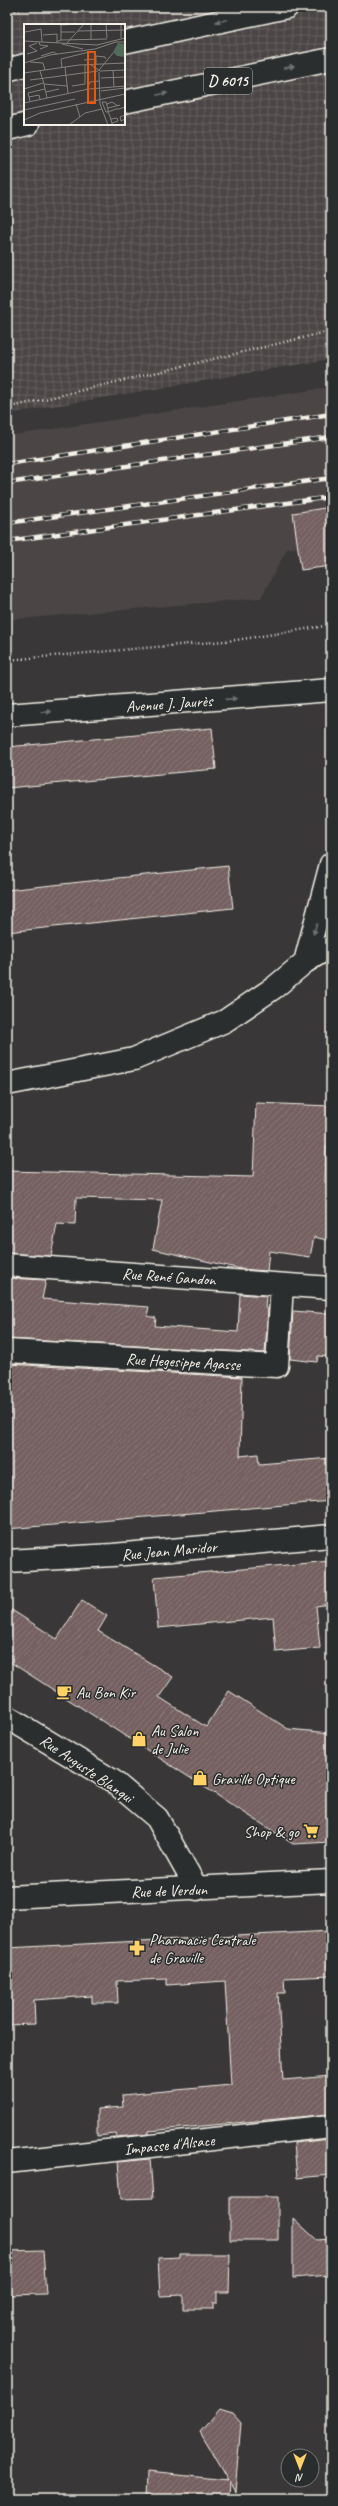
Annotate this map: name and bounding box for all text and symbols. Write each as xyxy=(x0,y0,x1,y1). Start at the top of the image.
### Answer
one-way arrow xyxy=(215,18,227,24)
inset map xyxy=(24,24,125,125)
one-way arrow xyxy=(283,64,296,70)
road number: D 6015 xyxy=(204,68,252,94)
one-way arrow xyxy=(156,91,168,97)
street label: Avenue J. Jaurès xyxy=(125,691,215,717)
one-way arrow xyxy=(225,695,237,702)
one-way arrow xyxy=(40,709,52,716)
one-way arrow xyxy=(312,924,318,936)
street label: Rue René Gandon xyxy=(122,1264,217,1290)
street label: Rue Hegesippe Agasse xyxy=(125,1349,243,1375)
street label: Rue Jean Maridor xyxy=(121,1537,220,1565)
cafe icon: Au Bon Kir xyxy=(55,1683,73,1701)
place label: Au Bon Kir xyxy=(76,1683,137,1703)
place label: Au Salon de Julie xyxy=(151,1721,199,1759)
street label: Rue Auguste Blanqui xyxy=(36,1730,139,1809)
shop icon: Au Salon de Julie xyxy=(130,1730,148,1748)
shop icon: Graville Optique xyxy=(191,1769,209,1787)
place label: Graville Optique xyxy=(212,1769,296,1789)
place label: Shop & go xyxy=(244,1822,300,1842)
supermarket icon: Shop & go xyxy=(302,1822,320,1840)
street label: Rue de Verdun xyxy=(131,1880,208,1902)
place label: Pharmacie Centrale de Graville xyxy=(149,1930,257,1968)
pharmacy icon: Pharmacie Centrale de Graville xyxy=(128,1939,146,1957)
street label: Impasse d'Alsace xyxy=(123,2130,217,2160)
north arrow xyxy=(280,2448,320,2488)
text: N xyxy=(294,2471,303,2485)

